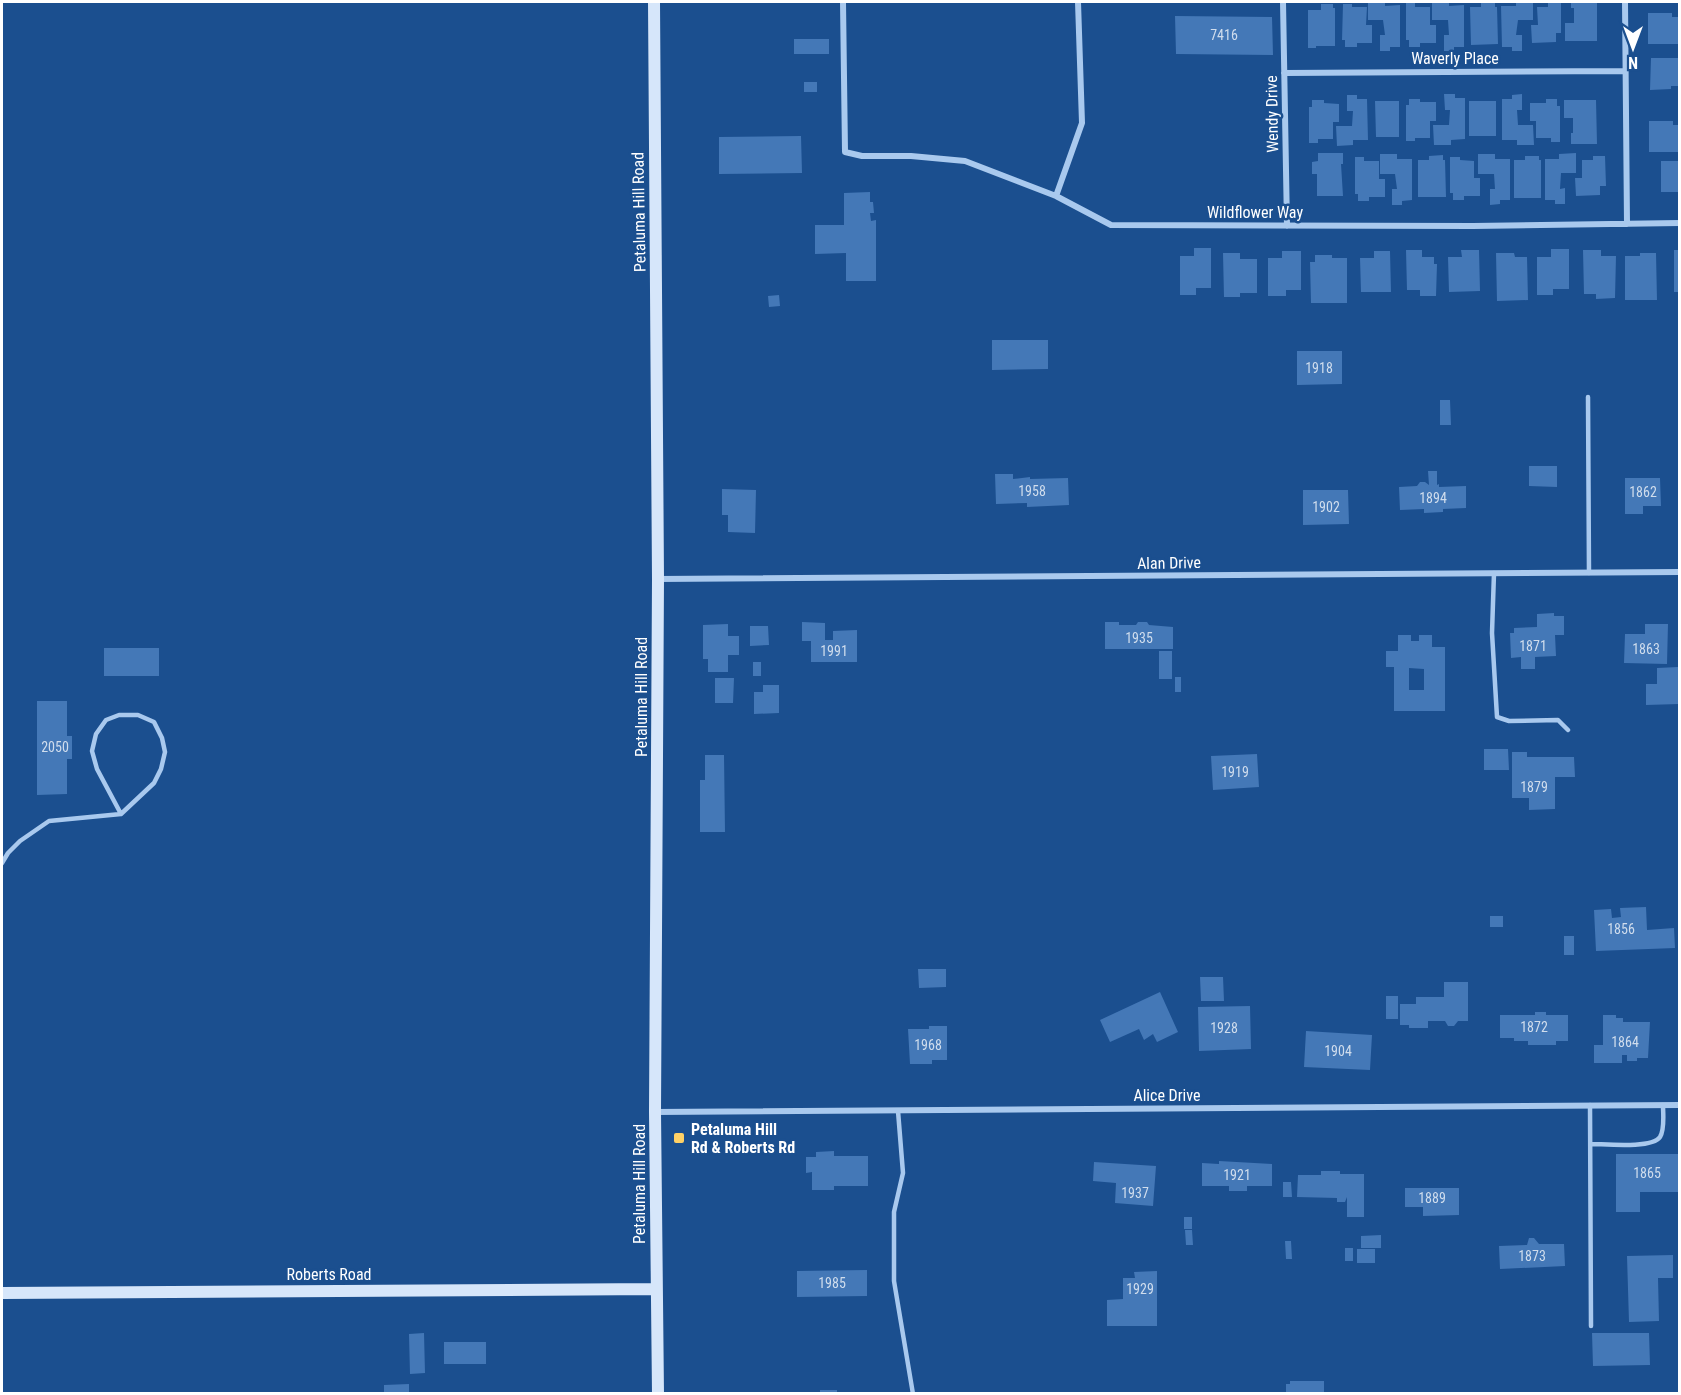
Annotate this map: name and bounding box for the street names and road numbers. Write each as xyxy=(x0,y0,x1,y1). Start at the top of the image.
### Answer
street label: Waverly Place xyxy=(1411,49,1499,68)
street label: Wendy Drive xyxy=(1262,75,1282,153)
street label: Petaluma Hill Road xyxy=(628,152,650,272)
street label: Wildflower Way xyxy=(1207,203,1303,222)
street label: Alan Drive xyxy=(1137,553,1201,573)
street label: Petaluma Hill Road xyxy=(632,637,651,757)
street label: Alice Drive xyxy=(1133,1086,1201,1105)
street label: Petaluma Hill Road xyxy=(630,1124,649,1244)
street label: Roberts Road xyxy=(286,1265,372,1284)

